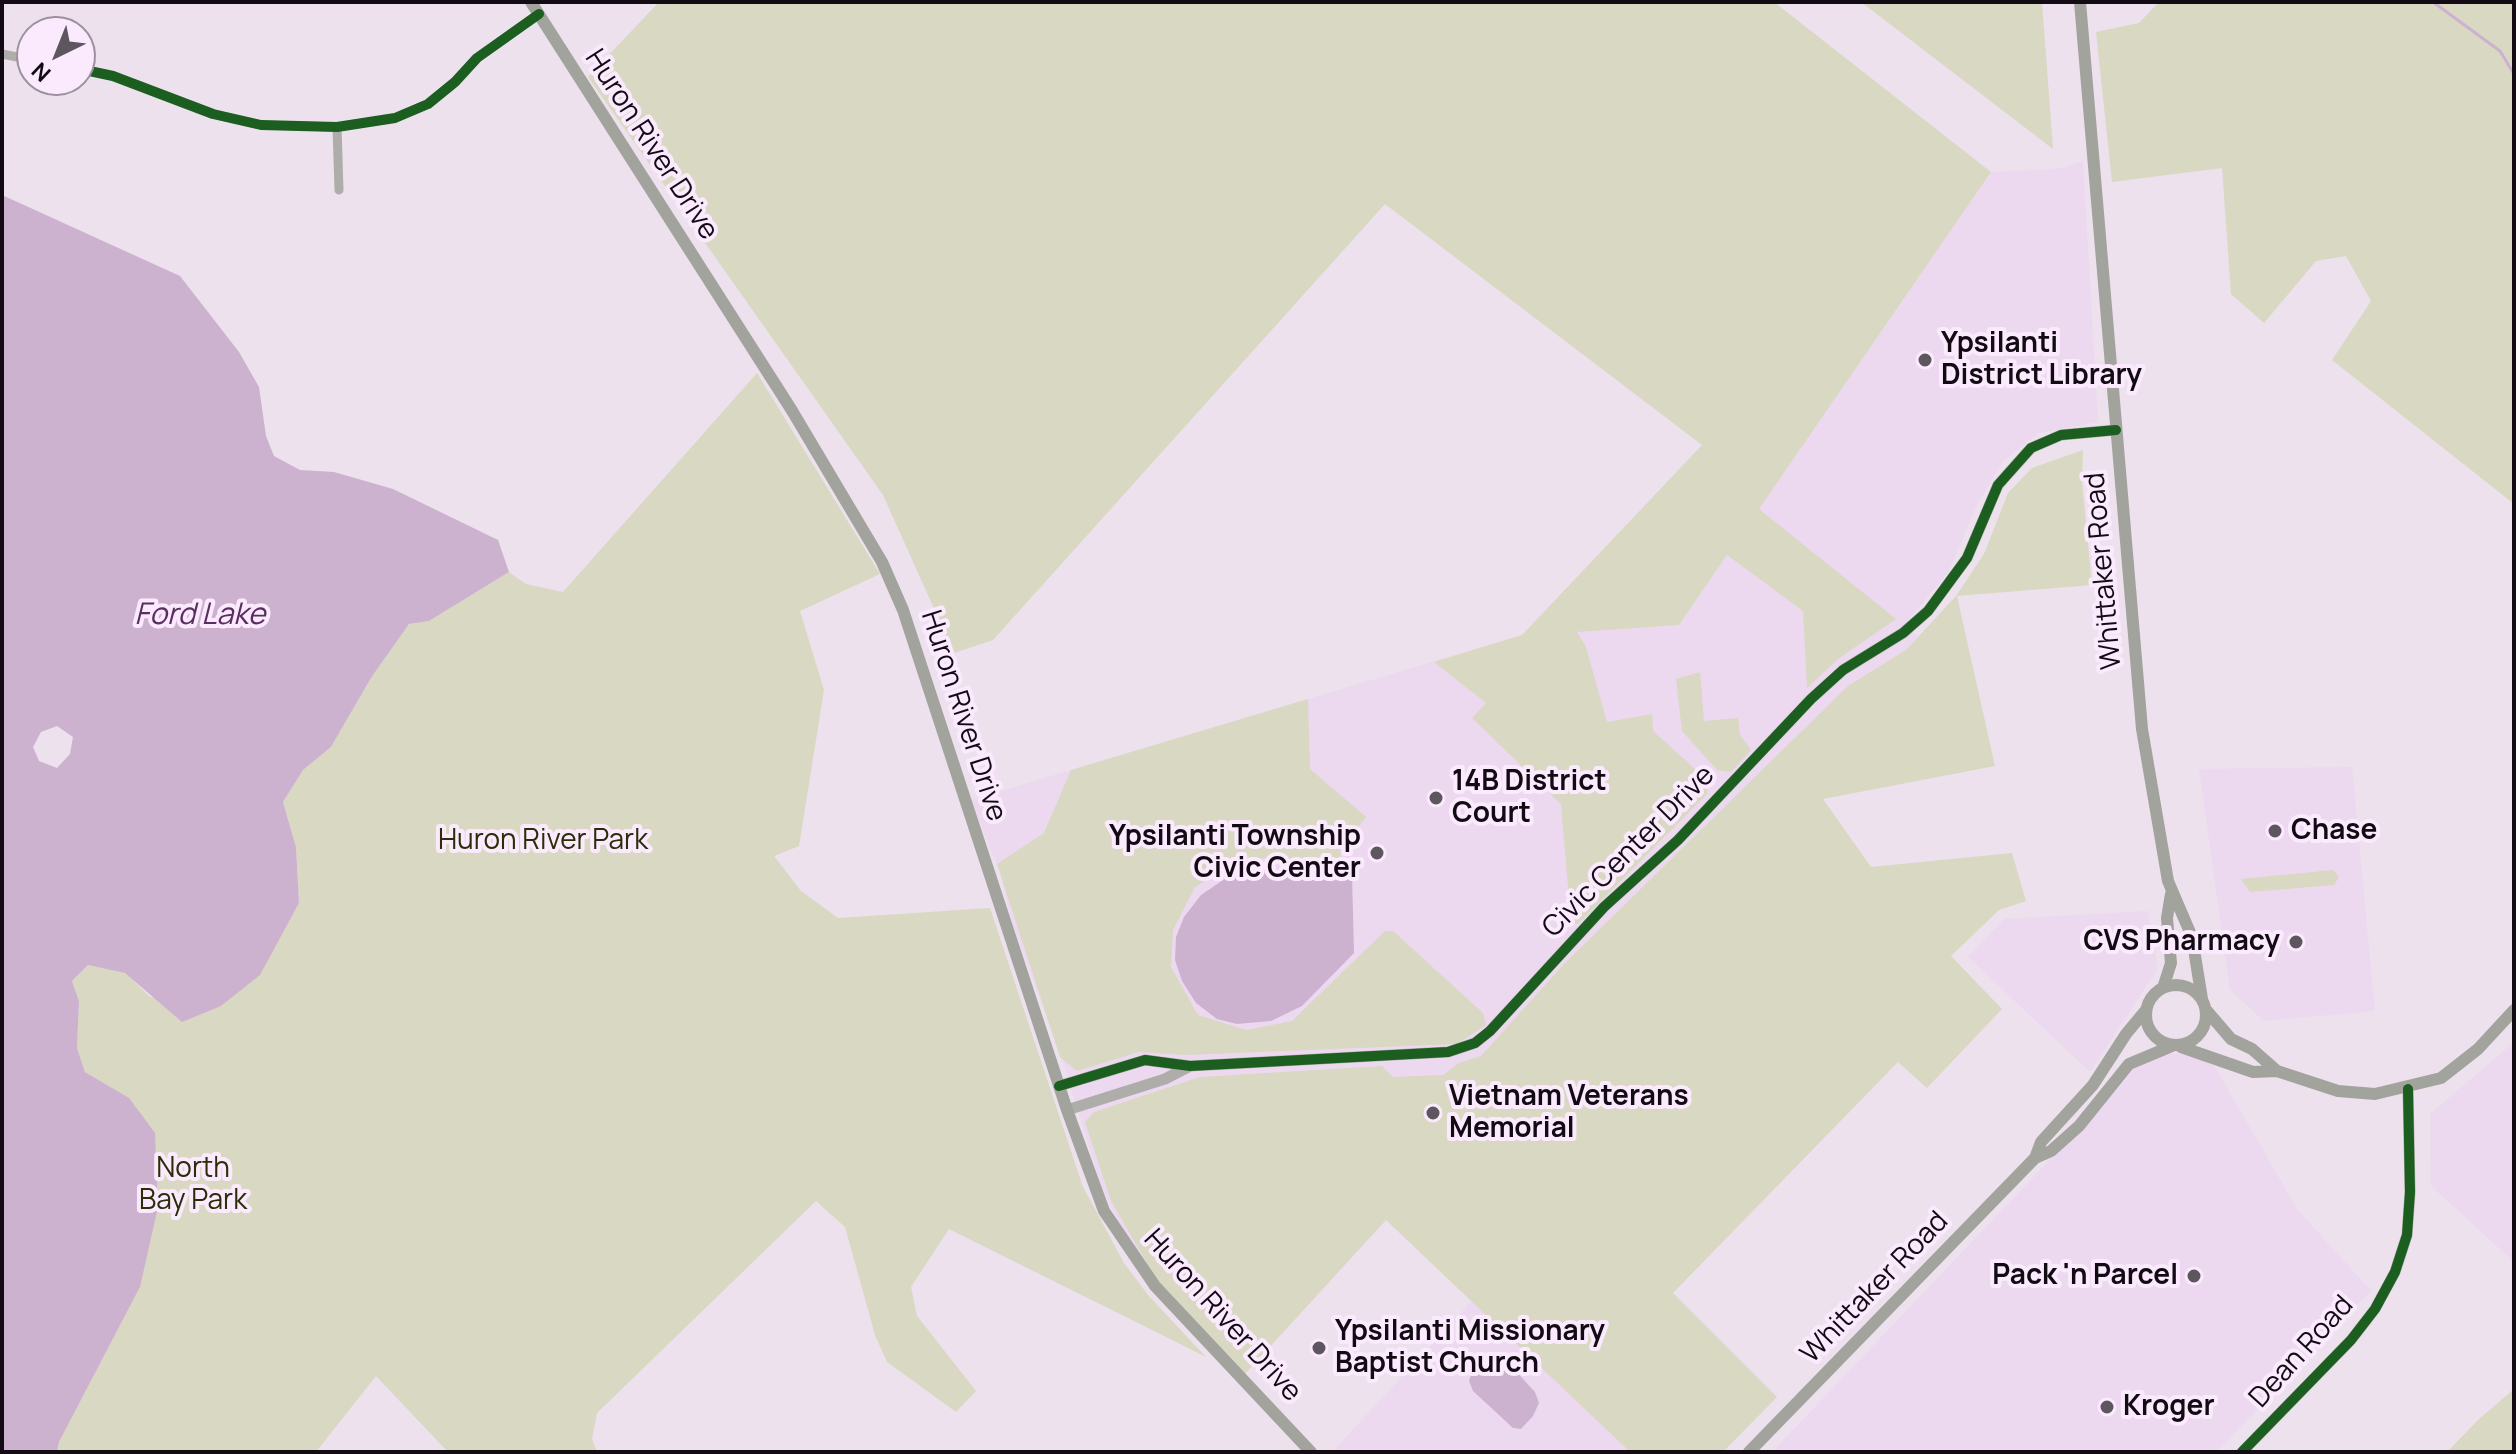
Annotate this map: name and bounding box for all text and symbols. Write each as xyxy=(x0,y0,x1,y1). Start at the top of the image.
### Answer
north arrow xyxy=(16,16,96,96)
street label: Huron River Drive xyxy=(577,44,725,246)
text: N xyxy=(25,56,57,88)
place label: Ypsilanti District Library xyxy=(1941,327,2142,393)
marker: Ypsilanti District Library xyxy=(1916,351,1934,369)
street label: Whittaker Road xyxy=(2079,471,2129,671)
water label: Ford Lake xyxy=(135,598,265,634)
street label: Huron River Drive xyxy=(913,606,1013,826)
street label: Civic Center Drive xyxy=(1536,759,1722,945)
place label: 14B District Court xyxy=(1452,765,1607,831)
marker: 14B District Court xyxy=(1427,789,1445,807)
place label: Chase xyxy=(2291,814,2377,848)
place label: Ypsilanti Township Civic Center xyxy=(1109,820,1361,886)
marker: Chase xyxy=(2266,822,2284,840)
park label: Huron River Park xyxy=(438,824,648,858)
marker: Ypsilanti Township Civic Center xyxy=(1368,844,1386,862)
place label: CVS Pharmacy xyxy=(2083,925,2280,959)
marker: CVS Pharmacy xyxy=(2287,933,2305,951)
place label: Vietnam Veterans Memorial xyxy=(1449,1080,1689,1146)
marker: Vietnam Veterans Memorial xyxy=(1424,1104,1442,1122)
park label: North Bay Park xyxy=(139,1152,247,1218)
street label: Whittaker Road xyxy=(1794,1205,1956,1371)
street label: Huron River Drive xyxy=(1136,1223,1308,1409)
place label: Pack 'n Parcel xyxy=(1992,1259,2178,1293)
marker: Pack 'n Parcel xyxy=(2185,1267,2203,1285)
street label: Dean Road xyxy=(2243,1289,2361,1415)
place label: Ypsilanti Missionary Baptist Church xyxy=(1335,1315,1605,1381)
marker: Ypsilanti Missionary Baptist Church xyxy=(1310,1339,1328,1357)
place label: Kroger xyxy=(2123,1390,2215,1424)
marker: Kroger xyxy=(2098,1398,2116,1416)

